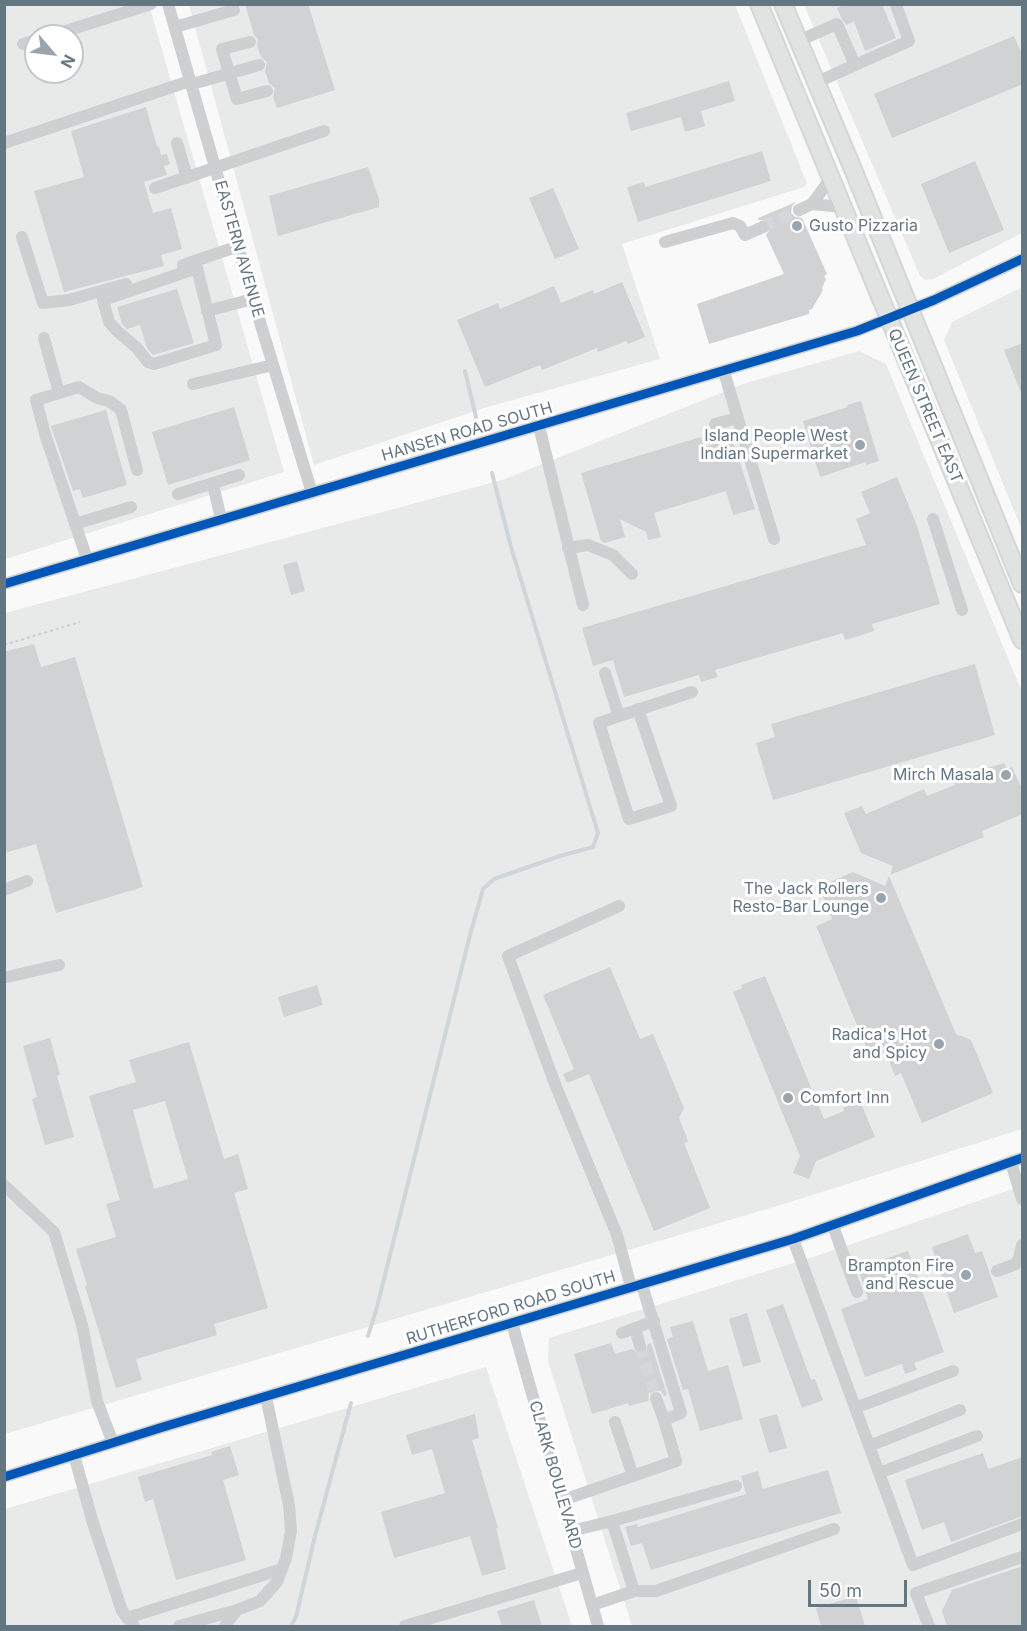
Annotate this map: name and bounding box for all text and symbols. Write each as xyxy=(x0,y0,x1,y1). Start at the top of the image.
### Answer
north arrow xyxy=(24,24,84,84)
text: N xyxy=(56,51,80,72)
street label: EASTERN AVENUE xyxy=(210,178,268,320)
place label: Gusto Pizzaria xyxy=(809,216,918,236)
marker: Gusto Pizzaria xyxy=(790,219,804,233)
street label: QUEEN STREET EAST xyxy=(884,326,966,486)
street label: HANSEN ROAD SOUTH xyxy=(379,398,555,466)
place label: Island People West Indian Supermarket xyxy=(700,426,848,464)
marker: Island People West Indian Supermarket xyxy=(853,438,867,452)
place label: Mirch Masala xyxy=(893,765,994,785)
marker: Mirch Masala xyxy=(999,768,1013,782)
place label: The Jack Rollers Resto-Bar Lounge xyxy=(732,879,869,917)
marker: The Jack Rollers Resto-Bar Lounge xyxy=(874,891,888,905)
place label: Radica's Hot and Spicy xyxy=(831,1025,927,1063)
marker: Radica's Hot and Spicy xyxy=(932,1037,946,1051)
place label: Comfort Inn xyxy=(800,1088,890,1108)
marker: Comfort Inn xyxy=(781,1091,795,1105)
place label: Brampton Fire and Rescue xyxy=(848,1256,954,1294)
street label: RUTHERFORD ROAD SOUTH xyxy=(404,1267,618,1349)
marker: Brampton Fire and Rescue xyxy=(959,1268,973,1282)
street label: CLARK BOULEVARD xyxy=(525,1399,585,1551)
scale bar xyxy=(811,1568,910,1606)
text: 50 m xyxy=(819,1580,862,1601)

